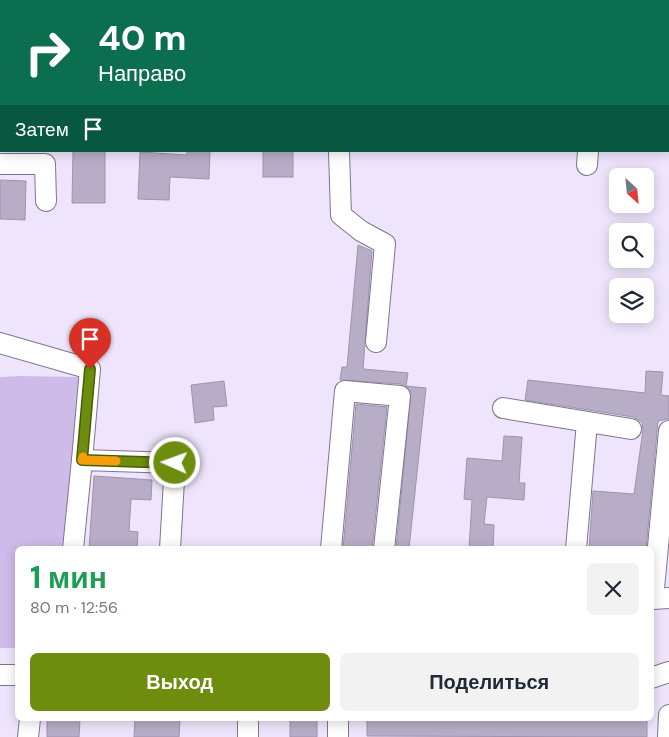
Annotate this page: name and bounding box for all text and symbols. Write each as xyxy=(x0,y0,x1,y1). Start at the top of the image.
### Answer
text: 40 m xyxy=(98,15,187,61)
icon: right xyxy=(15,20,80,85)
text: Направо xyxy=(98,59,186,88)
icon: arrive xyxy=(79,115,107,143)
text: Затем xyxy=(15,117,69,142)
north arrow xyxy=(609,168,654,212)
map controls xyxy=(609,168,654,323)
button: search xyxy=(609,223,654,268)
button: layers xyxy=(609,278,654,323)
pin xyxy=(69,318,111,369)
icon: arrive xyxy=(76,325,104,353)
position arrow xyxy=(148,436,200,488)
text: 1 мин xyxy=(30,558,107,597)
button: close xyxy=(587,563,639,615)
text: 80 m · 12:56 xyxy=(30,597,118,618)
button: Выход xyxy=(30,653,330,711)
button: Поделиться xyxy=(340,653,639,711)

